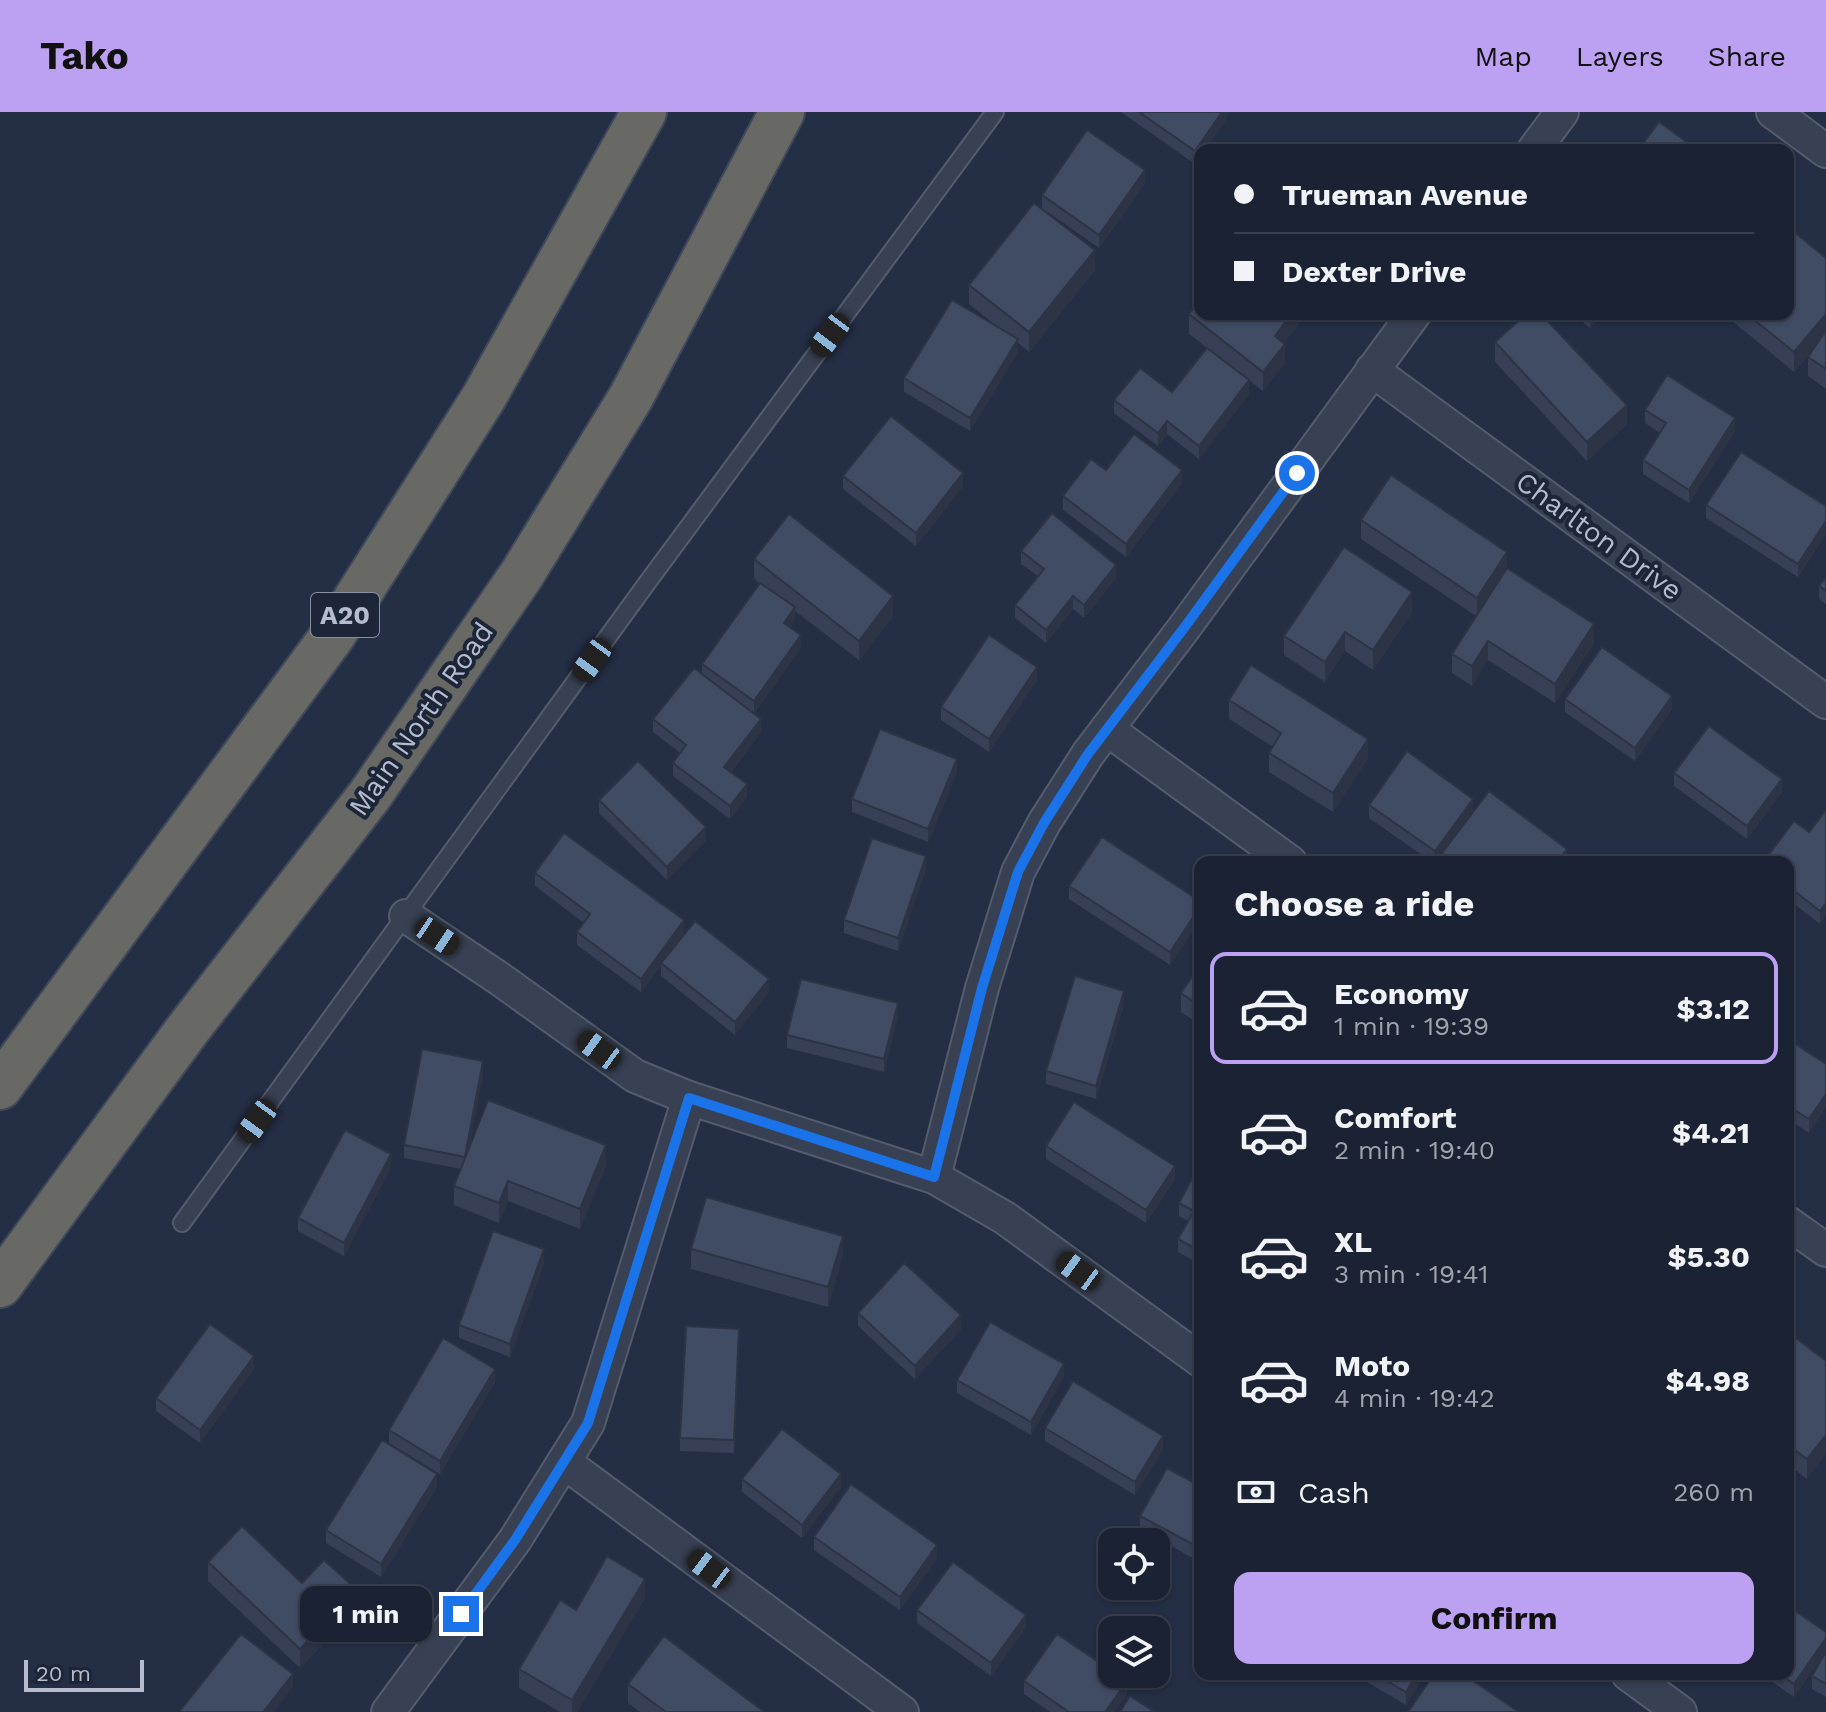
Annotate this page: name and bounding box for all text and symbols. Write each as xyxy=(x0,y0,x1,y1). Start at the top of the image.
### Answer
text: Tako xyxy=(40,34,129,78)
text: Map xyxy=(1475,40,1532,73)
text: Layers xyxy=(1576,40,1664,73)
text: Share xyxy=(1708,40,1786,73)
text: Trueman Avenue xyxy=(1282,177,1528,212)
text: Dexter Drive xyxy=(1282,254,1466,289)
car xyxy=(806,309,854,361)
route start xyxy=(1279,455,1315,491)
street label: Charlton Drive xyxy=(1510,465,1688,607)
road number: A20 xyxy=(311,593,379,637)
street label: Main North Road xyxy=(342,616,500,822)
car xyxy=(568,634,616,686)
text: Choose a ride xyxy=(1234,883,1474,925)
car xyxy=(410,913,464,959)
icon: car xyxy=(1238,972,1310,1044)
text: Economy xyxy=(1334,976,1469,1011)
text: $3.12 xyxy=(1677,991,1750,1026)
text: 1 min · 19:39 xyxy=(1334,1011,1489,1041)
car xyxy=(573,1026,625,1074)
car xyxy=(233,1095,281,1147)
icon: car xyxy=(1238,1096,1310,1168)
text: Comfort xyxy=(1334,1100,1456,1135)
text: $4.21 xyxy=(1672,1115,1750,1150)
text: 2 min · 19:40 xyxy=(1334,1135,1495,1165)
icon: car xyxy=(1238,1220,1310,1292)
text: XL xyxy=(1334,1224,1372,1259)
text: $5.30 xyxy=(1667,1239,1750,1274)
car xyxy=(1052,1247,1104,1295)
text: 3 min · 19:41 xyxy=(1334,1259,1488,1289)
icon: car xyxy=(1238,1344,1310,1416)
text: Moto xyxy=(1334,1348,1410,1383)
text: $4.98 xyxy=(1666,1363,1750,1398)
text: 4 min · 19:42 xyxy=(1334,1383,1495,1413)
icon: cash xyxy=(1234,1470,1278,1514)
text: Cash xyxy=(1298,1475,1370,1510)
text: 260 m xyxy=(1673,1477,1754,1507)
map controls xyxy=(1098,1528,1170,1688)
button: locate xyxy=(1098,1528,1170,1600)
car xyxy=(683,1545,735,1593)
button: Confirm xyxy=(1234,1572,1754,1664)
callout: 1 min xyxy=(301,1586,433,1642)
route end xyxy=(443,1596,479,1632)
text: 1 min xyxy=(333,1599,399,1629)
button: layers xyxy=(1098,1616,1170,1688)
scale bar xyxy=(24,1656,144,1692)
text: 20 m xyxy=(36,1661,91,1686)

